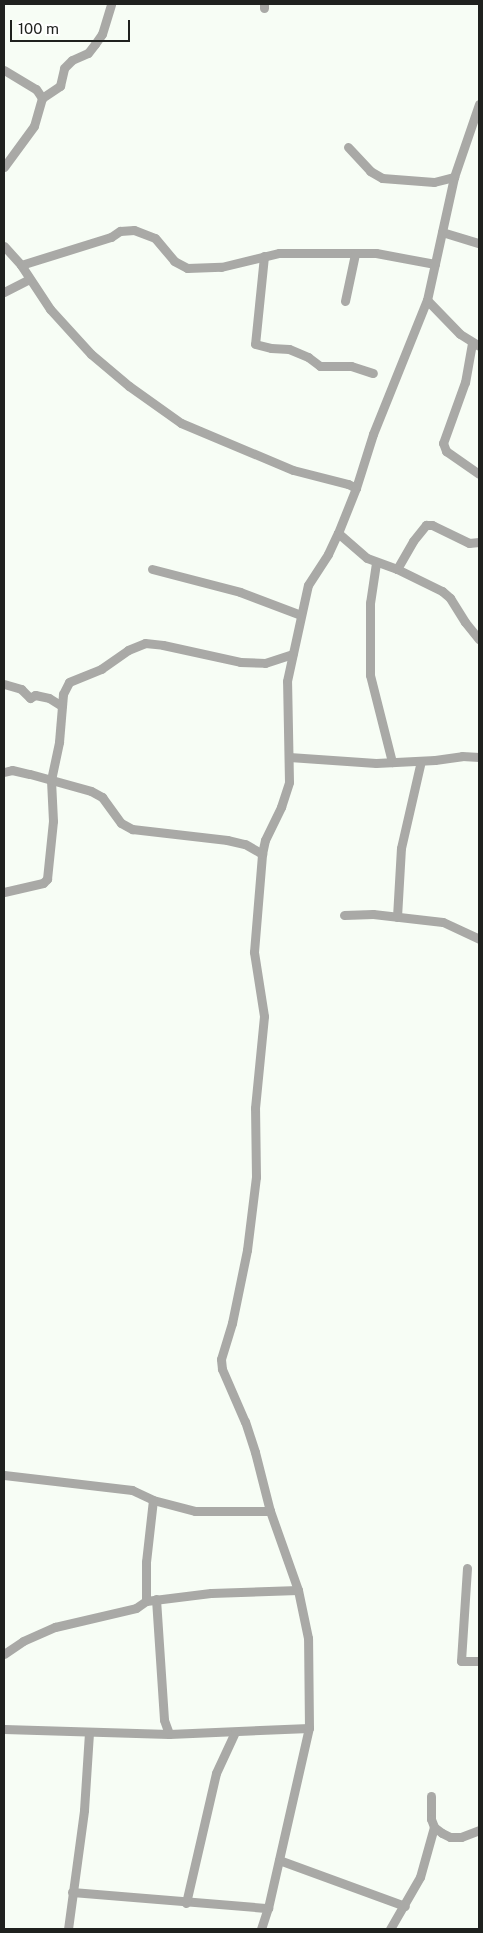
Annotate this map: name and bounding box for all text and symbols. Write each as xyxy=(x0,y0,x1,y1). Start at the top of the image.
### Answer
scale bar xyxy=(12,10,132,42)
text: 100 m xyxy=(18,20,59,37)

